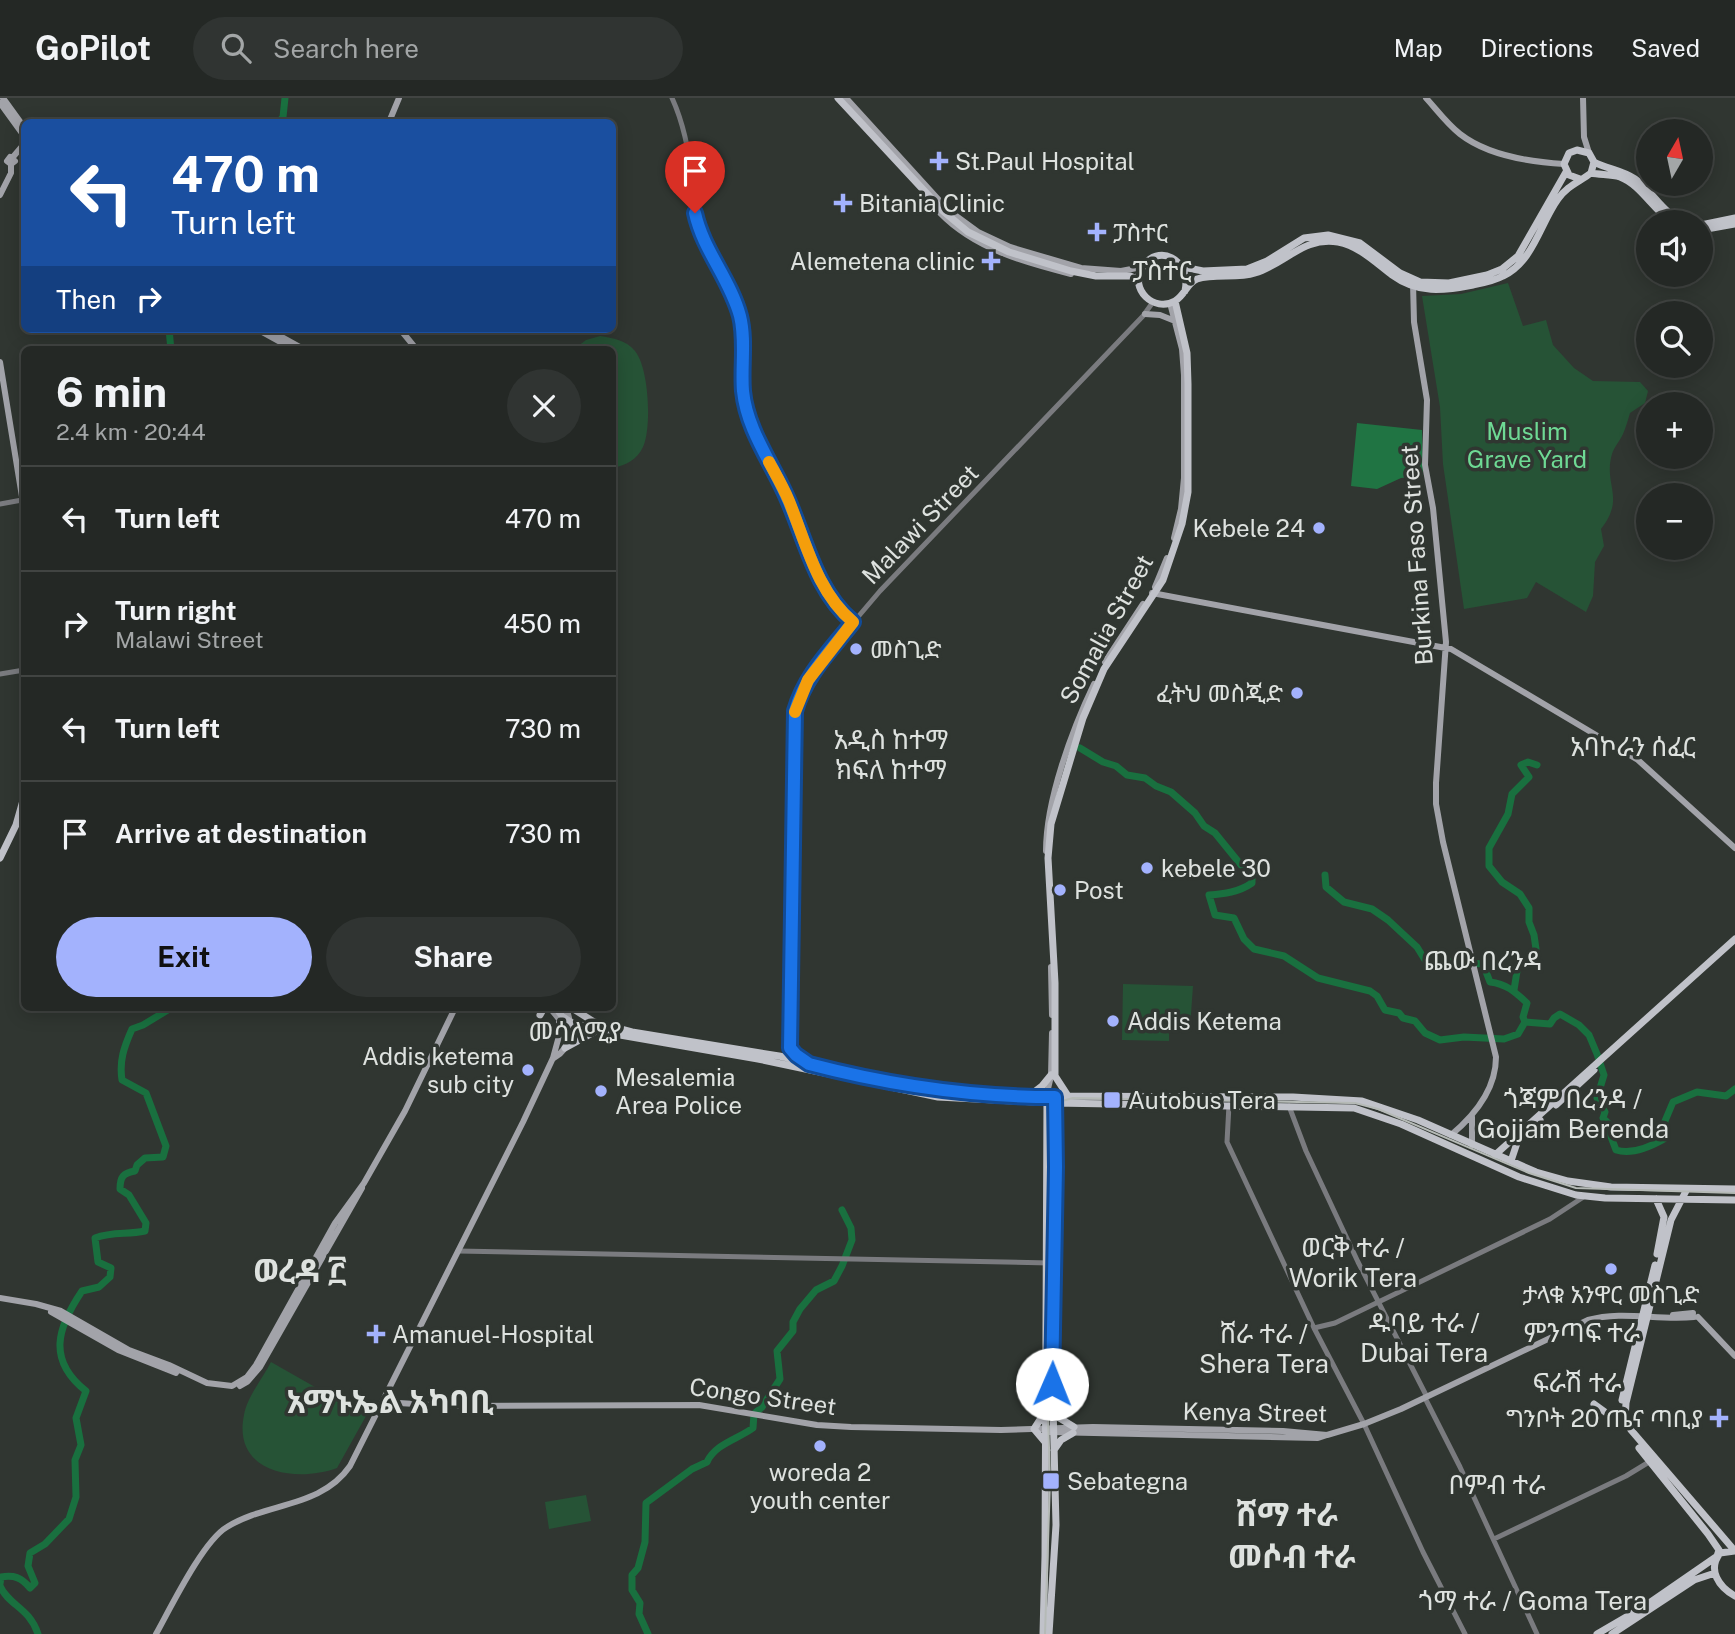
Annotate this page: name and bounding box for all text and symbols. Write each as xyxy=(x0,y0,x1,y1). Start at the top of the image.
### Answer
search box xyxy=(193,17,683,80)
text: GoPilot xyxy=(35,29,151,67)
icon: search xyxy=(217,29,255,67)
text: Search here xyxy=(273,33,419,64)
text: Map xyxy=(1394,34,1443,62)
text: Directions xyxy=(1481,34,1593,62)
text: Saved xyxy=(1631,34,1700,62)
north arrow xyxy=(1636,119,1713,196)
map controls xyxy=(1636,119,1713,560)
pin xyxy=(665,141,725,213)
text: 470 m xyxy=(171,145,320,203)
icon: left xyxy=(56,147,147,238)
place label: St.Paul Hospital xyxy=(955,147,1135,175)
marker: St.Paul Hospital xyxy=(929,151,949,171)
icon: arrive xyxy=(676,152,714,190)
place label: Bitania Clinic xyxy=(859,189,1005,217)
marker: Bitania Clinic xyxy=(833,193,853,213)
text: Turn left xyxy=(171,204,296,241)
button: sound xyxy=(1636,210,1713,287)
place label: ፓስተር xyxy=(1113,218,1168,246)
marker: ፓስተር xyxy=(1087,222,1107,242)
place label: Alemetena clinic xyxy=(790,247,975,275)
marker: Alemetena clinic xyxy=(981,251,1001,271)
district label: ፓስተር xyxy=(1132,255,1192,286)
icon: right xyxy=(130,280,168,318)
text: Then xyxy=(56,284,116,315)
button: search xyxy=(1636,301,1713,378)
text: 6 min xyxy=(56,367,167,416)
button: close xyxy=(507,369,581,443)
button: + xyxy=(1636,392,1713,469)
park label: Muslim Grave Yard xyxy=(1467,417,1587,473)
text: 2.4 km · 20:44 xyxy=(56,418,206,445)
street label: Burkina Faso Street xyxy=(1394,444,1438,666)
street label: Malawi Street xyxy=(856,458,984,590)
button: − xyxy=(1636,483,1713,560)
icon: left xyxy=(56,500,94,538)
text: Turn left xyxy=(115,503,220,534)
text: 470 m xyxy=(505,503,581,534)
place label: Kebele 24 xyxy=(1192,514,1305,542)
marker: Kebele 24 xyxy=(1311,520,1327,536)
street label: Somalia Street xyxy=(1054,550,1158,708)
text: Turn right xyxy=(115,595,237,626)
icon: right xyxy=(56,605,94,643)
text: 450 m xyxy=(504,608,581,639)
text: Malawi Street xyxy=(115,626,264,653)
place label: መስጊድ xyxy=(870,635,942,663)
marker: መስጊድ xyxy=(848,641,864,657)
place label: ፈትህ መስጂድ xyxy=(1156,679,1283,707)
marker: ፈትህ መስጂድ xyxy=(1289,685,1305,701)
icon: left xyxy=(56,710,94,748)
text: Turn left xyxy=(115,713,220,744)
text: 730 m xyxy=(505,713,581,744)
district label: አዲስ ከተማ ክፍለ ከተማ xyxy=(833,724,949,785)
district label: አባኮራን ሰፈር xyxy=(1570,731,1696,762)
icon: arrive xyxy=(56,815,94,853)
text: Arrive at destination xyxy=(115,818,367,849)
text: 730 m xyxy=(505,818,581,849)
place label: kebele 30 xyxy=(1161,854,1271,882)
marker: kebele 30 xyxy=(1139,860,1155,876)
place label: Post xyxy=(1074,876,1124,904)
marker: Post xyxy=(1052,882,1068,898)
button: Exit xyxy=(56,917,312,997)
button: Share xyxy=(326,917,581,997)
district label: ጨው በረንዳ xyxy=(1424,945,1542,976)
place label: Addis Ketema xyxy=(1127,1007,1282,1035)
marker: Addis Ketema xyxy=(1105,1013,1121,1029)
district label: መሳለሚያ xyxy=(528,1016,622,1047)
place label: Addis ketema sub city xyxy=(362,1042,514,1098)
marker: Addis ketema sub city xyxy=(520,1062,536,1078)
place label: Mesalemia Area Police xyxy=(615,1063,742,1119)
marker: Mesalemia Area Police xyxy=(593,1083,609,1099)
district label: ጎጃም በረንዳ / Gojjam Berenda xyxy=(1477,1083,1669,1144)
place label: Autobus Tera xyxy=(1128,1086,1276,1114)
marker: Autobus Tera xyxy=(1102,1090,1122,1110)
district label: ወርቅ ተራ / Worik Tera xyxy=(1289,1232,1417,1293)
district label: ወረዳ ፫ xyxy=(253,1252,347,1289)
marker: ታላቁ አንዋር መስጊድ xyxy=(1603,1261,1619,1277)
place label: ታላቁ አንዋር መስጊድ xyxy=(1522,1280,1700,1308)
district label: ዱባይ ተራ / Dubai Tera xyxy=(1360,1307,1488,1368)
district label: ምንጣፍ ተራ xyxy=(1524,1317,1640,1348)
district label: ሸራ ተራ / Shera Tera xyxy=(1199,1318,1329,1379)
place label: Amanuel-Hospital xyxy=(392,1320,594,1348)
marker: Amanuel-Hospital xyxy=(366,1324,386,1344)
position arrow xyxy=(1015,1347,1089,1421)
district label: ፍራሽ ተራ xyxy=(1532,1367,1622,1398)
street label: Congo Street xyxy=(688,1372,838,1420)
district label: አማኑኤል አካባቢ xyxy=(286,1383,494,1420)
street label: Kenya Street xyxy=(1183,1397,1327,1427)
place label: ግንቦት 20 ጤና ጣቢያ xyxy=(1506,1404,1703,1432)
marker: ግንቦት 20 ጤና ጣቢያ xyxy=(1709,1408,1729,1428)
marker: woreda 2 youth center xyxy=(812,1438,828,1454)
place label: woreda 2 youth center xyxy=(750,1458,890,1514)
place label: Sebategna xyxy=(1067,1467,1188,1495)
district label: ቦምብ ተራ xyxy=(1448,1469,1546,1500)
marker: Sebategna xyxy=(1041,1471,1061,1491)
district label: ሸማ ተራ xyxy=(1236,1496,1338,1533)
district label: መሶብ ተራ xyxy=(1228,1538,1356,1575)
district label: ጎማ ተራ / Goma Tera xyxy=(1419,1585,1647,1616)

